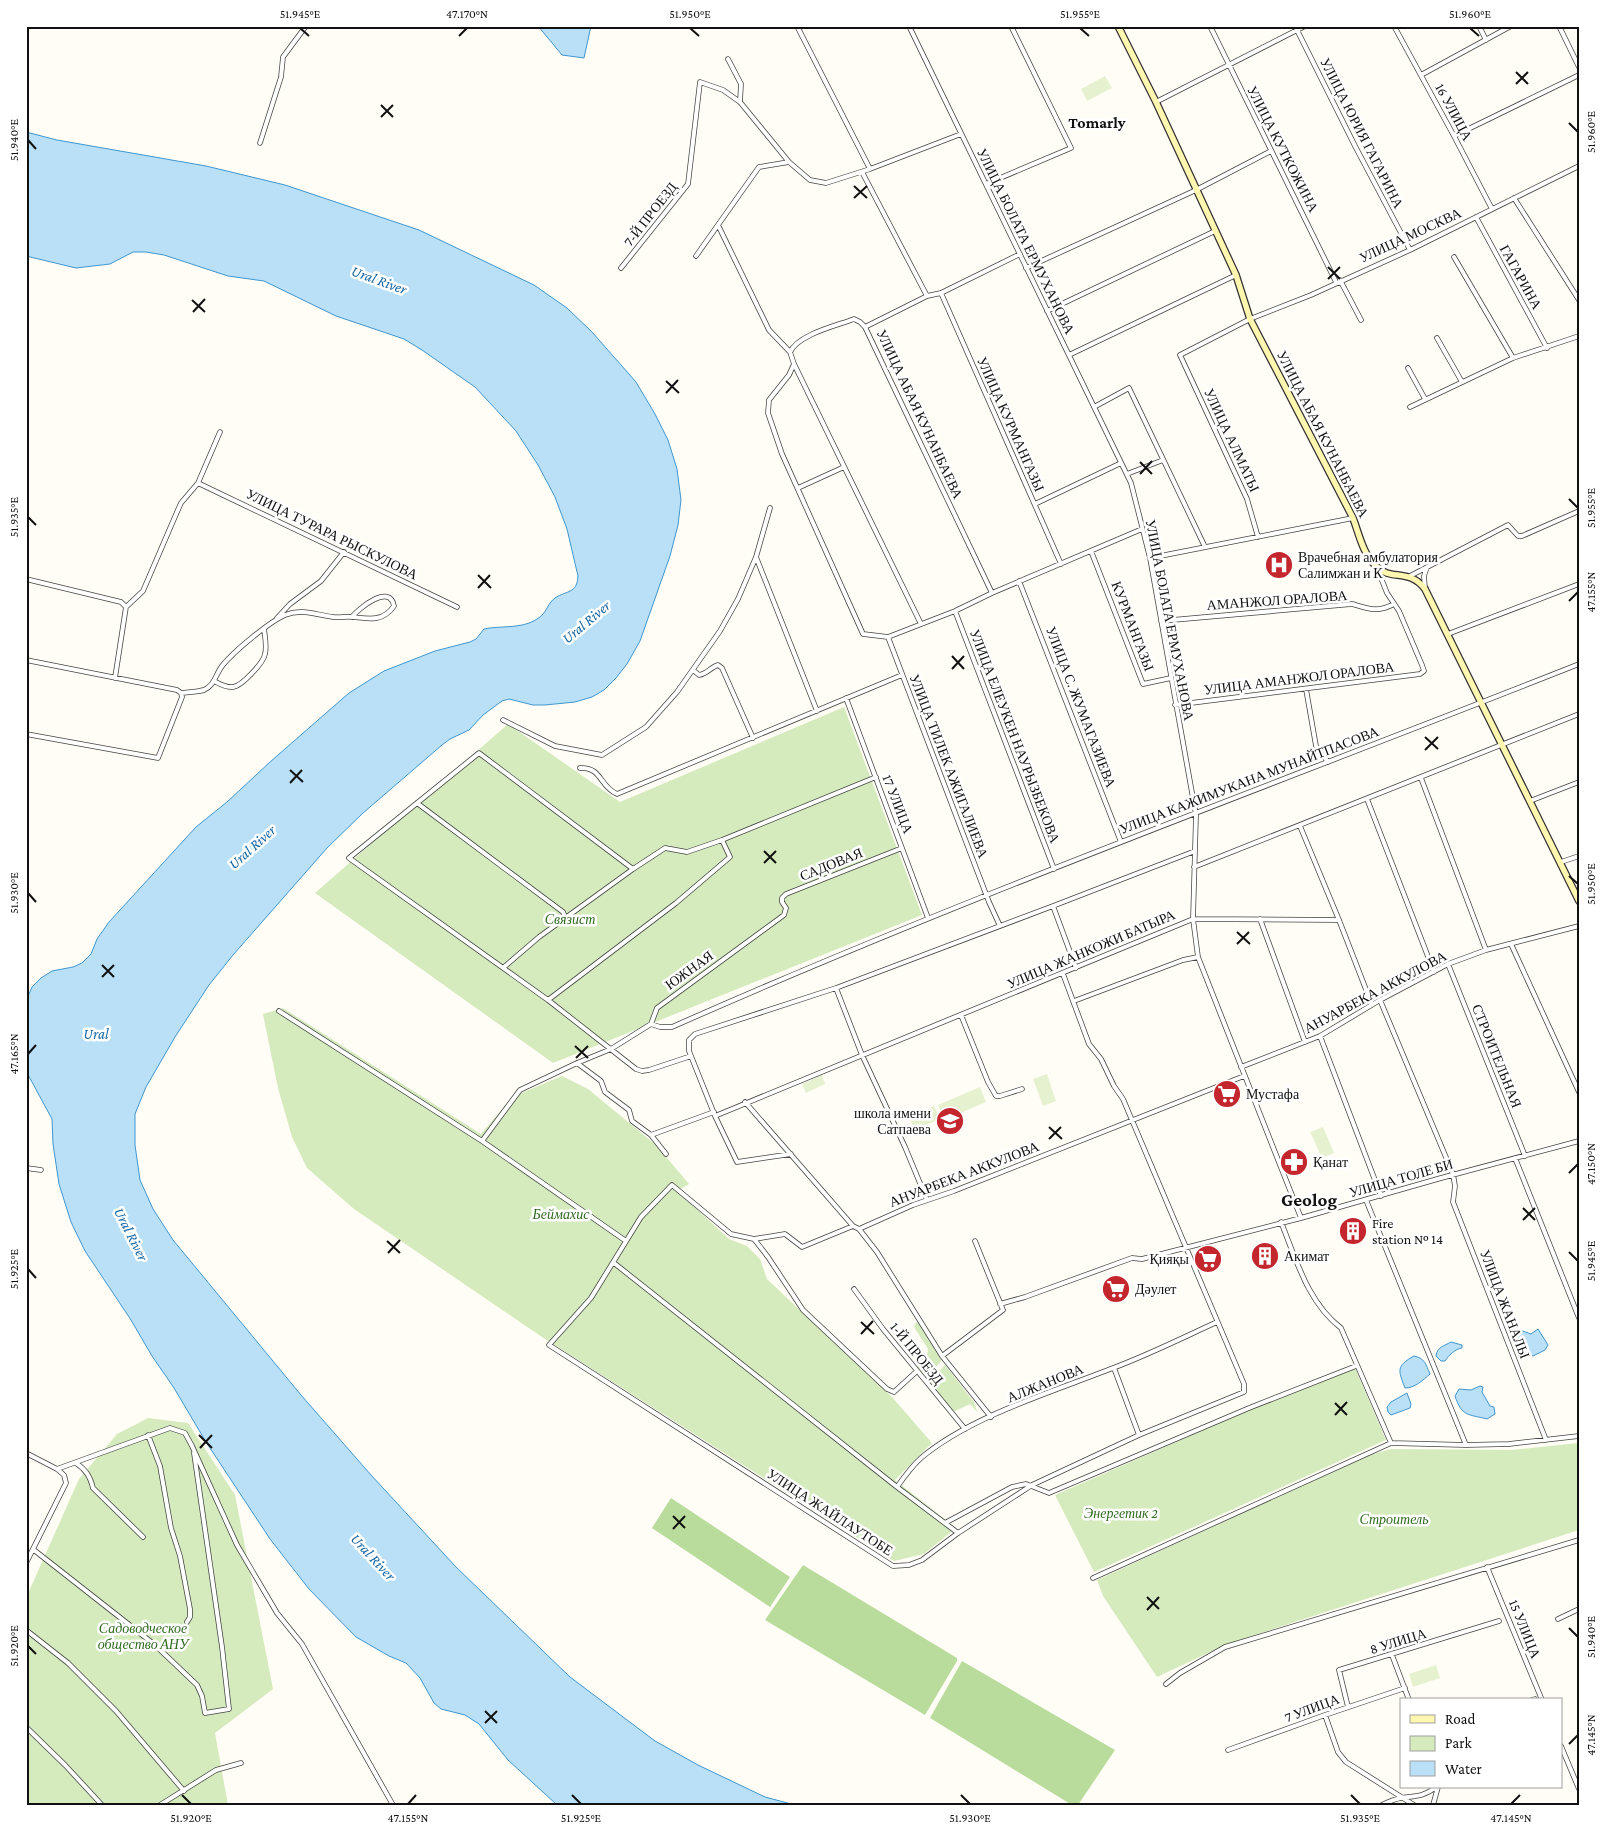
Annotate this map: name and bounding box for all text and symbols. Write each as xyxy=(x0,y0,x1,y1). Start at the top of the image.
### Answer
text: 51.945°E xyxy=(280,7,321,21)
text: 47.170°N xyxy=(446,7,488,21)
text: 51.950°E xyxy=(669,7,711,21)
text: 51.955°E xyxy=(1060,7,1101,21)
text: 51.960°E xyxy=(1449,7,1492,21)
street label: УЛИЦА ЮРИЯ ГАГАРИНА xyxy=(1317,55,1407,212)
street label: 16 УЛИЦА xyxy=(1432,81,1476,144)
street label: УЛИЦА КУТКОЖИНА xyxy=(1244,83,1322,216)
text: 51.960°E xyxy=(1584,110,1598,153)
district label: Tomarly xyxy=(1068,114,1126,131)
text: 51.940°E xyxy=(7,119,21,161)
street label: УЛИЦА БОЛАТА ЕРМУХАНОВА xyxy=(974,145,1078,337)
street label: 7-Й ПРОЕЗД xyxy=(620,179,680,249)
street label: УЛИЦА МОСКВА xyxy=(1356,204,1464,266)
street label: ГАГАРИНА xyxy=(1497,242,1546,313)
water label: Ural River xyxy=(349,263,409,298)
street label: УЛИЦА АБАЯ КУНАНБАЕВА xyxy=(874,327,967,502)
street label: УЛИЦА АБАЯ КУНАНБАЕВА xyxy=(1274,348,1373,521)
street label: УЛИЦА КУРМАНГАЗЫ xyxy=(974,354,1048,494)
street label: УЛИЦА АЛМАТЫ xyxy=(1201,386,1263,494)
street label: УЛИЦА ТУРАРА РЫСКУЛОВА xyxy=(244,485,421,583)
text: 51.955°E xyxy=(1584,487,1598,528)
text: 51.935°E xyxy=(7,496,21,537)
street label: УЛИЦА БОЛАТА ЕРМУХАНОВА xyxy=(1143,518,1198,723)
place label: Врачебная амбулатория Салимжан и К xyxy=(1298,549,1438,581)
hospital icon: Врачебная амбулатория Салимжан и К xyxy=(1264,550,1294,580)
text: 47.155°N xyxy=(1584,572,1598,612)
street label: КУРМАНГАЗЫ xyxy=(1109,579,1157,673)
street label: АМАНЖОЛ ОРАЛОВА xyxy=(1206,587,1349,613)
water label: Ural River xyxy=(559,597,614,647)
street label: УЛИЦА С. ЖУМАГАЗИЕВА xyxy=(1043,624,1119,791)
street label: УЛИЦА ЕЛЕУКЕН НАУРЫЗБЕКОВА xyxy=(967,627,1064,846)
street label: УЛИЦА АМАНЖОЛ ОРАЛОВА xyxy=(1203,658,1396,698)
street label: УЛИЦА ТИЛЕК АЖИГАЛИЕВА xyxy=(906,672,992,861)
street label: УЛИЦА КАЖИМУКАНА МУНАЙТПАСОВА xyxy=(1117,723,1382,837)
street label: 17 УЛИЦА xyxy=(879,772,917,837)
water label: Ural River xyxy=(225,821,279,872)
street label: САДОВАЯ xyxy=(797,844,865,884)
text: 51.950°E xyxy=(1584,863,1598,905)
text: 51.930°E xyxy=(7,872,21,914)
street label: УЛИЦА ЖАНКОЖИ БАТЫРА xyxy=(1004,906,1178,992)
park label: Связист xyxy=(545,911,595,927)
street label: ЮЖНАЯ xyxy=(662,947,716,993)
street label: АНУАРБЕКА АККУЛОВА xyxy=(1301,947,1450,1036)
street label: СТРОИТЕЛЬНАЯ xyxy=(1469,1002,1525,1110)
water label: Ural xyxy=(83,1026,109,1042)
text: 47.165°N xyxy=(7,1033,21,1075)
supermarket icon: Мустафа xyxy=(1212,1079,1242,1109)
place label: Мустафа xyxy=(1246,1086,1300,1102)
place label: школа имени Сатпаева xyxy=(854,1105,932,1137)
school or university icon: школа имени Сатпаева xyxy=(935,1106,965,1136)
street label: АНУАРБЕКА АККУЛОВА xyxy=(887,1138,1042,1210)
text: 47.150°N xyxy=(1584,1143,1598,1185)
pharmacy icon: Қанат xyxy=(1279,1147,1309,1177)
place label: Қанат xyxy=(1313,1154,1348,1170)
street label: УЛИЦА ТОЛЕ БИ xyxy=(1347,1156,1455,1200)
district label: Geolog xyxy=(1281,1189,1337,1210)
water label: Ural River xyxy=(111,1205,152,1264)
park label: Беймахис xyxy=(532,1206,590,1222)
place label: Fire station № 14 xyxy=(1372,1215,1443,1247)
building icon: Fire station № 14 xyxy=(1338,1216,1368,1246)
text: 51.945°E xyxy=(1584,1240,1598,1281)
building icon: Акимат xyxy=(1250,1241,1280,1271)
supermarket icon: Қияқы xyxy=(1193,1244,1223,1274)
street label: УЛИЦА ЖАНАЛЫ xyxy=(1477,1247,1533,1361)
text: 51.925°E xyxy=(7,1248,21,1289)
place label: Акимат xyxy=(1284,1248,1329,1264)
place label: Қияқы xyxy=(1150,1251,1190,1267)
supermarket icon: Дәулет xyxy=(1101,1274,1131,1304)
place label: Дәулет xyxy=(1135,1281,1176,1297)
street label: 1-Й ПРОЕЗД xyxy=(887,1319,947,1388)
street label: АЛЖАНОВА xyxy=(1004,1360,1086,1406)
street label: УЛИЦА ЖАЙЛАУТОБЕ xyxy=(764,1465,896,1559)
park label: Энергетик 2 xyxy=(1084,1505,1158,1521)
park label: Строитель xyxy=(1359,1511,1429,1527)
water label: Ural River xyxy=(348,1531,399,1584)
street label: 15 УЛИЦА xyxy=(1506,1597,1544,1662)
text: 51.940°E xyxy=(1584,1616,1598,1658)
park label: Садоводческое общество АНУ xyxy=(98,1620,190,1652)
text: 51.920°E xyxy=(7,1625,21,1667)
street label: 8 УЛИЦА xyxy=(1368,1625,1429,1657)
street label: 7 УЛИЦА xyxy=(1282,1690,1342,1725)
legend xyxy=(1400,1698,1562,1788)
text: Road xyxy=(1445,1711,1476,1727)
text: 47.145°N xyxy=(1584,1714,1598,1756)
text: Park xyxy=(1445,1735,1472,1751)
text: Water xyxy=(1445,1761,1482,1777)
text: 51.920°E xyxy=(170,1811,212,1825)
text: 47.155°N xyxy=(388,1811,428,1825)
text: 51.925°E xyxy=(561,1811,602,1825)
text: 51.930°E xyxy=(949,1811,991,1825)
text: 51.935°E xyxy=(1340,1811,1381,1825)
text: 47.145°N xyxy=(1490,1811,1532,1825)

